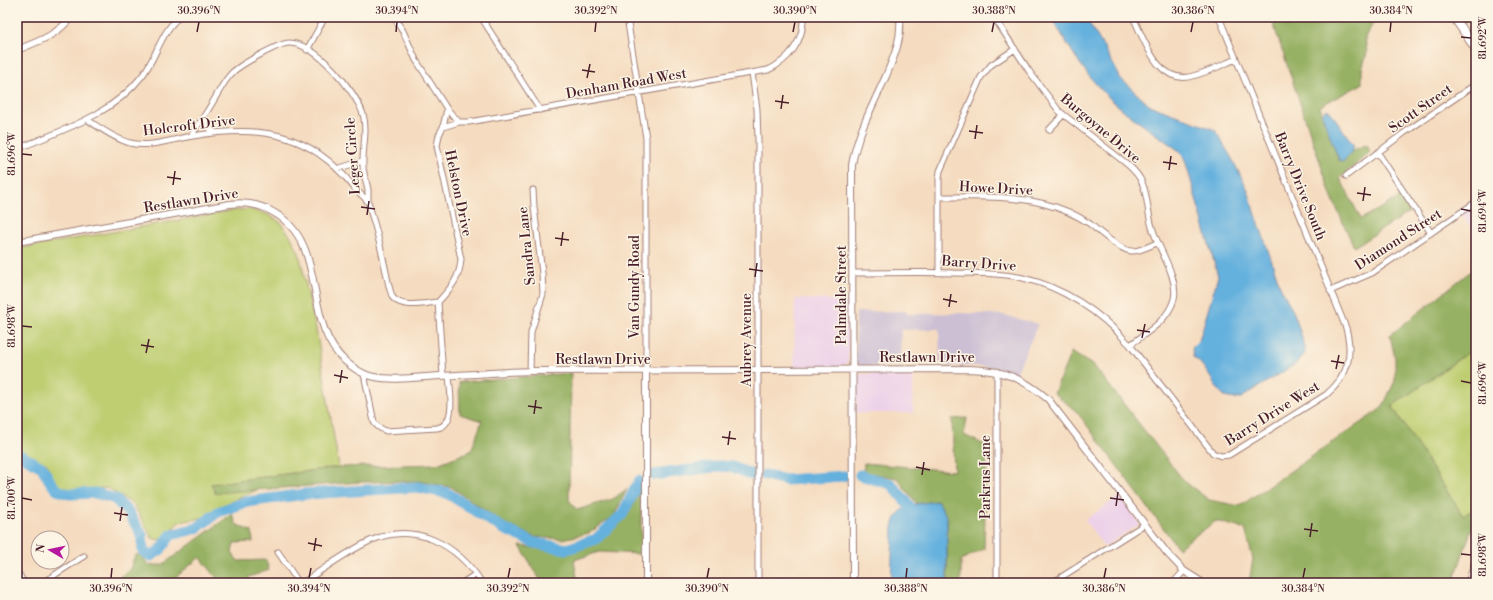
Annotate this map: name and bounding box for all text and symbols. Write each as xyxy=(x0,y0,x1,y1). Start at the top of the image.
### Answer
text: 30.396°N xyxy=(177,5,221,17)
text: 30.394°N xyxy=(376,5,419,17)
text: 30.392°N xyxy=(575,5,618,17)
text: 30.390°N xyxy=(773,5,817,17)
text: 30.388°N xyxy=(972,5,1016,17)
text: 30.386°N xyxy=(1171,5,1215,17)
text: 30.384°N xyxy=(1369,5,1413,17)
text: 81.692°W xyxy=(1477,15,1489,60)
street label: Denham Road West xyxy=(564,64,688,103)
street label: Scott Street xyxy=(1385,80,1456,137)
street label: Burgoyne Drive xyxy=(1056,89,1144,168)
street label: Holcroft Drive xyxy=(142,111,236,141)
street label: Leger Circle xyxy=(341,117,365,195)
street label: Barry Drive South xyxy=(1270,129,1330,244)
text: 81.696°W xyxy=(6,131,18,176)
street label: Helston Drive xyxy=(440,148,476,238)
street label: Howe Drive xyxy=(959,178,1033,200)
street label: Restlawn Drive xyxy=(143,185,240,217)
text: 81.694°W xyxy=(1477,188,1489,233)
street label: Diamond Street xyxy=(1352,205,1445,275)
street label: Sandra Lane xyxy=(514,206,540,286)
street label: Van Gundy Road xyxy=(626,235,644,340)
street label: Palmdale Street xyxy=(833,245,851,345)
street label: Barry Drive xyxy=(940,252,1017,276)
street label: Aubrey Avenue xyxy=(738,293,756,388)
text: 81.698°W xyxy=(6,303,18,348)
street label: Restlawn Drive xyxy=(879,349,975,367)
street label: Restlawn Drive xyxy=(555,351,651,369)
text: 81.696°W xyxy=(1477,360,1489,405)
street label: Barry Drive West xyxy=(1221,378,1323,451)
street label: Parkrus Lane xyxy=(977,435,995,519)
text: 81.700°W xyxy=(6,475,18,520)
north arrow xyxy=(30,530,70,570)
text: 81.698°W xyxy=(1477,532,1489,577)
text: N xyxy=(34,543,49,554)
text: 30.396°N xyxy=(89,583,133,595)
text: 30.394°N xyxy=(288,583,331,595)
text: 30.392°N xyxy=(487,583,530,595)
text: 30.390°N xyxy=(685,583,729,595)
text: 30.388°N xyxy=(884,583,928,595)
text: 30.386°N xyxy=(1082,583,1126,595)
text: 30.384°N xyxy=(1281,583,1325,595)

